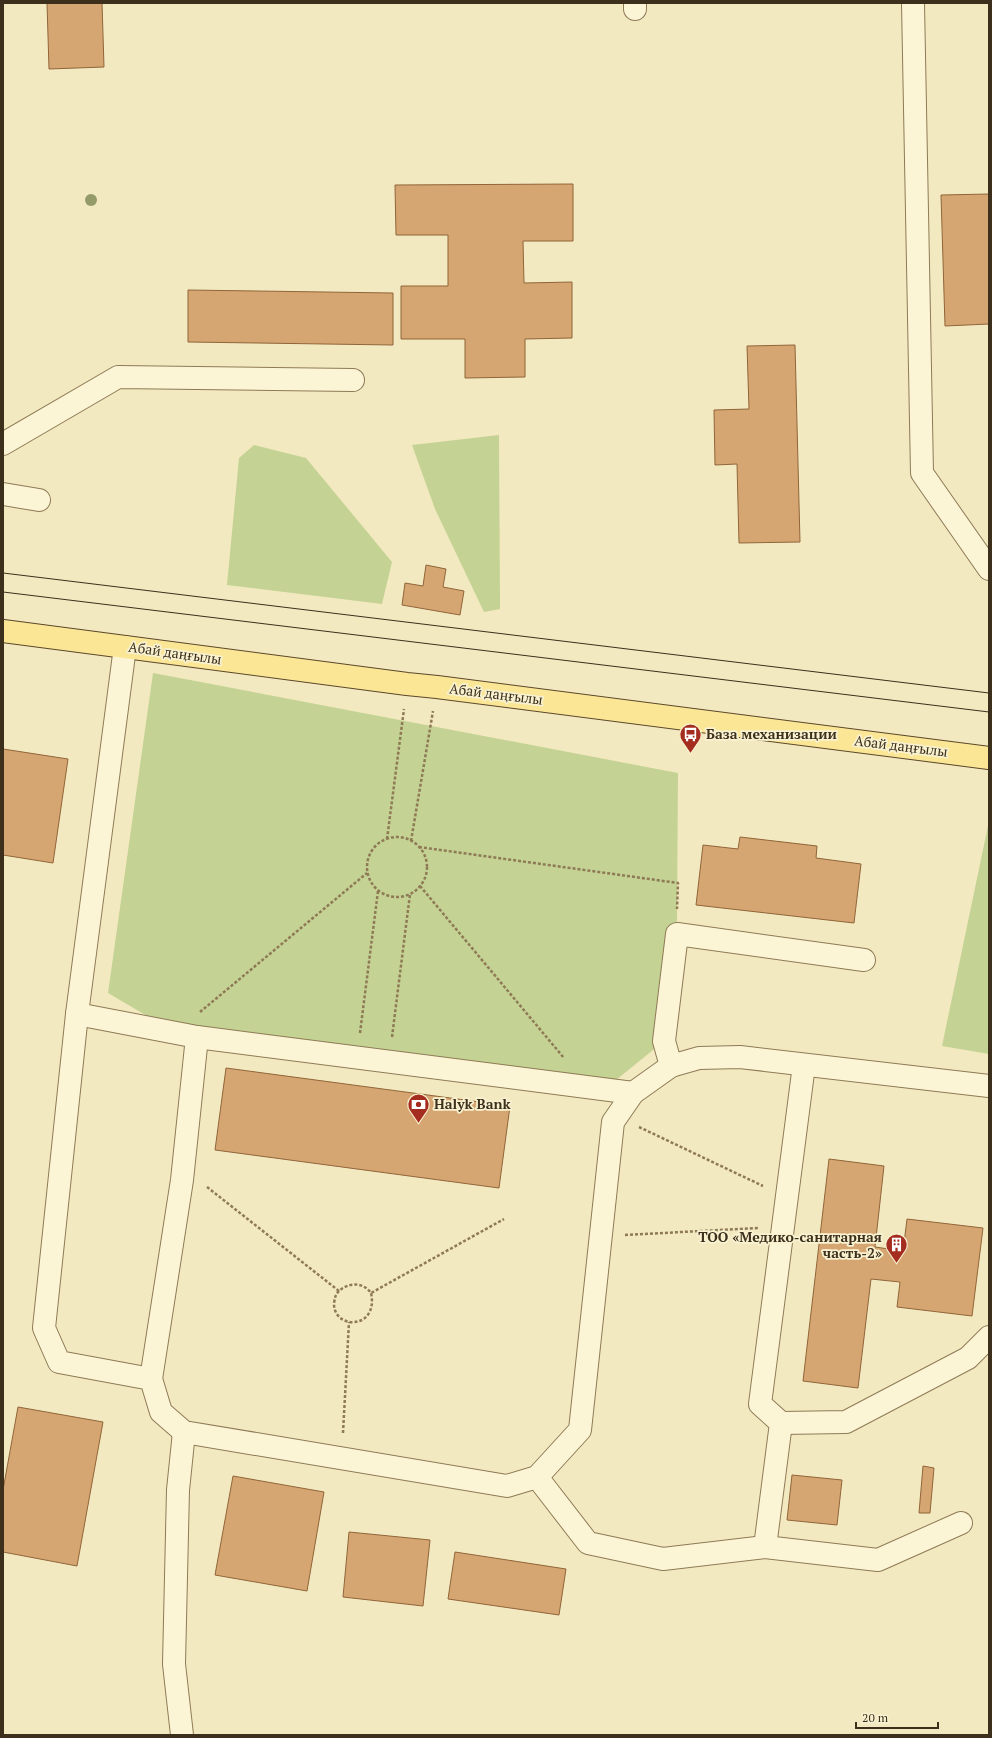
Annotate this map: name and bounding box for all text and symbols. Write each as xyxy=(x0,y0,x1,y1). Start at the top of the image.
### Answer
street label: Абай даңғылы xyxy=(127,637,223,668)
street label: Абай даңғылы xyxy=(448,678,544,709)
bus stop icon: База механизации xyxy=(677,721,703,754)
place label: База механизации xyxy=(706,724,837,743)
street label: Абай даңғылы xyxy=(853,730,949,761)
bank icon: Halyk Bank xyxy=(406,1091,432,1124)
place label: Halyk Bank xyxy=(434,1094,511,1113)
place label: ТОО «Медико-санитарная часть-2» xyxy=(698,1227,882,1262)
building icon: ТОО «Медико-санитарная часть-2» xyxy=(884,1232,910,1265)
scale bar xyxy=(856,1704,938,1730)
text: 20 m xyxy=(862,1710,889,1725)

